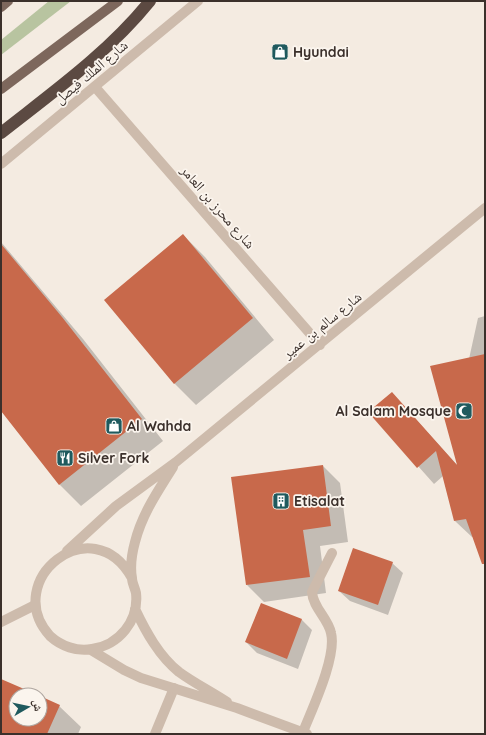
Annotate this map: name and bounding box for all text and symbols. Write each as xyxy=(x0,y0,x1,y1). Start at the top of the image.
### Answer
street label: شارع الملك فيصل xyxy=(51,36,132,109)
shop icon: Hyundai xyxy=(270,42,290,62)
place label: Hyundai xyxy=(293,43,349,61)
street label: شارع محرز بن العامر xyxy=(175,161,259,253)
street label: شارع سالم بن عمير xyxy=(278,288,366,364)
mosque icon: Al Salam Mosque xyxy=(454,401,474,421)
place label: Al Salam Mosque xyxy=(336,402,451,420)
shop icon: Al Wahda xyxy=(104,416,124,436)
place label: Al Wahda xyxy=(127,417,191,435)
restaurant icon: Silver Fork xyxy=(55,448,75,468)
place label: Silver Fork xyxy=(78,449,150,467)
building icon: Etisalat xyxy=(271,491,291,511)
place label: Etisalat xyxy=(294,492,345,510)
north arrow xyxy=(8,687,48,727)
text: ش xyxy=(29,699,46,713)

